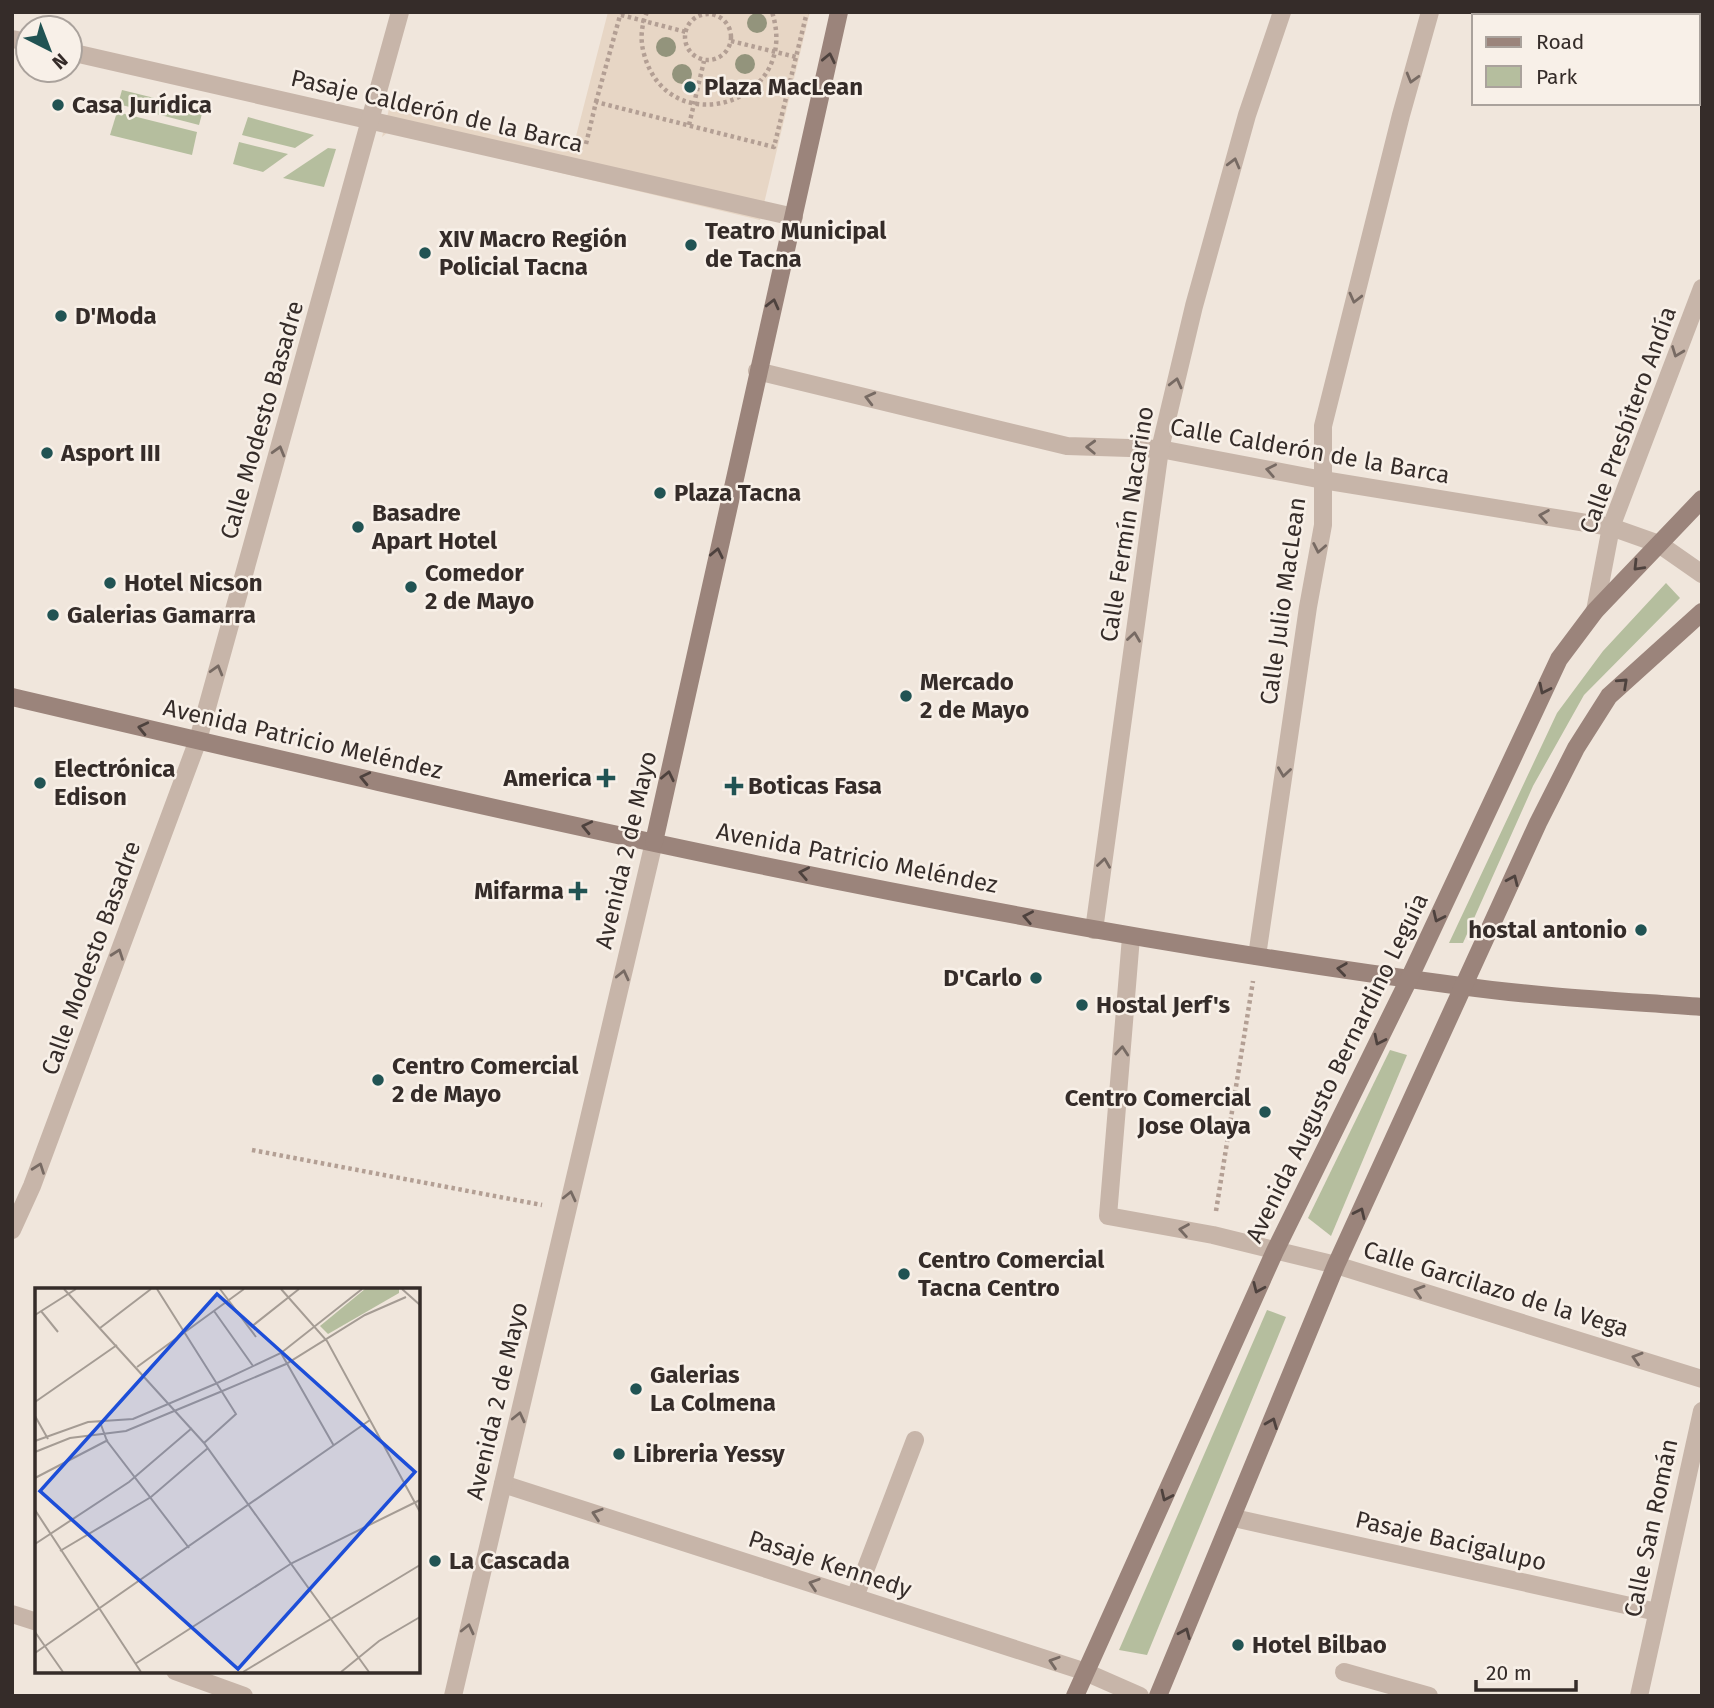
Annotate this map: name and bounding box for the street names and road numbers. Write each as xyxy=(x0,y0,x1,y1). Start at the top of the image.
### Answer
street label: Pasaje Calderón de la Barca xyxy=(288,64,586,158)
street label: Calle Modesto Basadre xyxy=(215,298,309,542)
street label: Calle Presbítero Andía xyxy=(1574,303,1682,537)
street label: Calle Fermín Nacarino xyxy=(1095,404,1159,644)
street label: Calle Calderón de la Barca xyxy=(1168,413,1452,489)
street label: Calle Julio MacLean xyxy=(1255,495,1311,707)
street label: Avenida Patricio Meléndez xyxy=(161,693,445,785)
street label: Avenida 2 de Mayo xyxy=(590,748,662,952)
street label: Avenida Patricio Meléndez xyxy=(714,817,1000,899)
street label: Calle Modesto Basadre xyxy=(36,837,146,1079)
street label: Avenida Augusto Bernardino Leguía xyxy=(1240,889,1434,1247)
street label: Calle Garcilazo de la Vega xyxy=(1360,1235,1632,1343)
street label: Avenida 2 de Mayo xyxy=(461,1299,533,1503)
street label: Calle San Román xyxy=(1618,1436,1684,1620)
street label: Pasaje Bacigalupo xyxy=(1353,1505,1549,1577)
street label: Pasaje Kennedy xyxy=(745,1524,915,1604)

